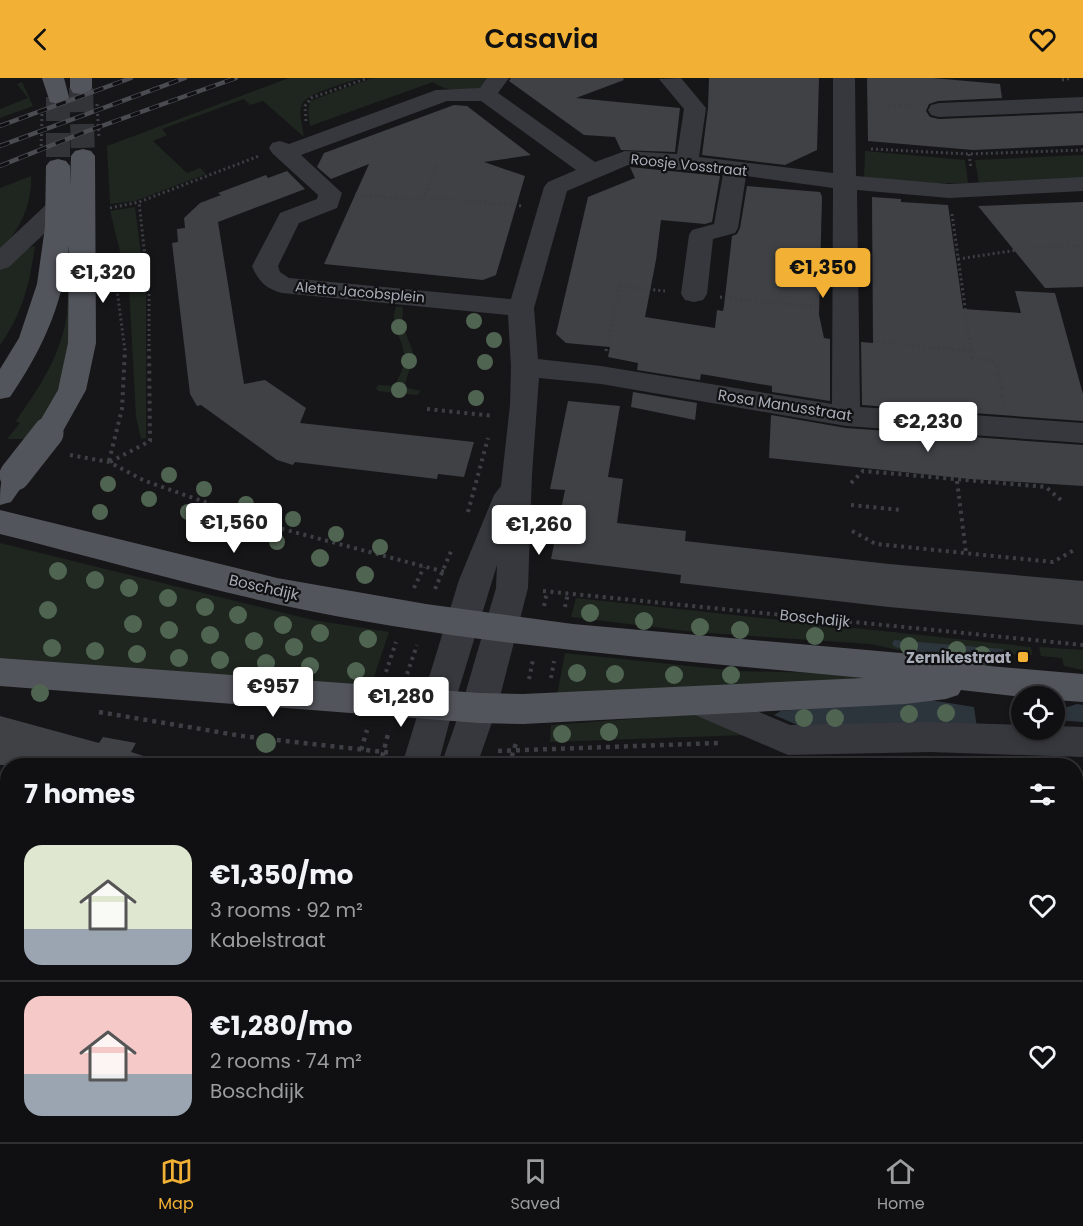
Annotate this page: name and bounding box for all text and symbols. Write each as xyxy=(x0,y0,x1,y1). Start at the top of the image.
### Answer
text: Casavia xyxy=(484,20,599,57)
icon: back xyxy=(24,23,57,56)
icon: heart xyxy=(1026,23,1059,56)
street label: Roosje Vosstraat xyxy=(630,149,748,181)
pin: €1,350 xyxy=(774,248,872,299)
pin: €1,320 xyxy=(54,253,152,304)
text: €1,350 xyxy=(789,253,857,281)
text: €1,320 xyxy=(70,258,136,286)
street label: Aletta Jacobsplein xyxy=(294,276,426,308)
street label: Rosa Manusstraat xyxy=(716,384,854,426)
pin: €2,230 xyxy=(879,402,977,453)
text: €2,230 xyxy=(893,407,963,435)
pin: €1,560 xyxy=(185,503,283,554)
pin: €1,260 xyxy=(490,505,588,556)
text: €1,560 xyxy=(200,508,268,536)
text: €1,260 xyxy=(506,510,572,538)
street label: Boschdijk xyxy=(227,569,301,605)
street label: Boschdijk xyxy=(779,604,851,632)
place label: Zernikestraat xyxy=(906,647,1011,668)
marker: Zernikestraat xyxy=(1016,650,1030,664)
pin: €957 xyxy=(237,667,309,718)
text: €957 xyxy=(247,672,299,700)
pin: €1,280 xyxy=(352,677,450,728)
text: €1,280 xyxy=(368,682,434,710)
map controls xyxy=(1011,686,1065,740)
button: locate xyxy=(1011,686,1065,740)
text: 7 homes xyxy=(24,776,136,812)
icon: filters xyxy=(1026,778,1059,811)
text: €1,350/mo xyxy=(210,857,353,893)
icon: home xyxy=(72,869,144,941)
icon: heart xyxy=(1026,889,1059,922)
text: 3 rooms · 92 m² xyxy=(210,896,363,924)
text: Kabelstraat xyxy=(210,926,326,954)
text: €1,280/mo xyxy=(210,1008,352,1044)
icon: home xyxy=(72,1020,144,1092)
icon: heart xyxy=(1026,1040,1059,1073)
text: 2 rooms · 74 m² xyxy=(210,1047,362,1075)
text: Boschdijk xyxy=(210,1077,304,1105)
tab: Map xyxy=(158,1155,194,1216)
tab: Saved xyxy=(510,1155,560,1216)
tab: Home xyxy=(877,1155,925,1216)

